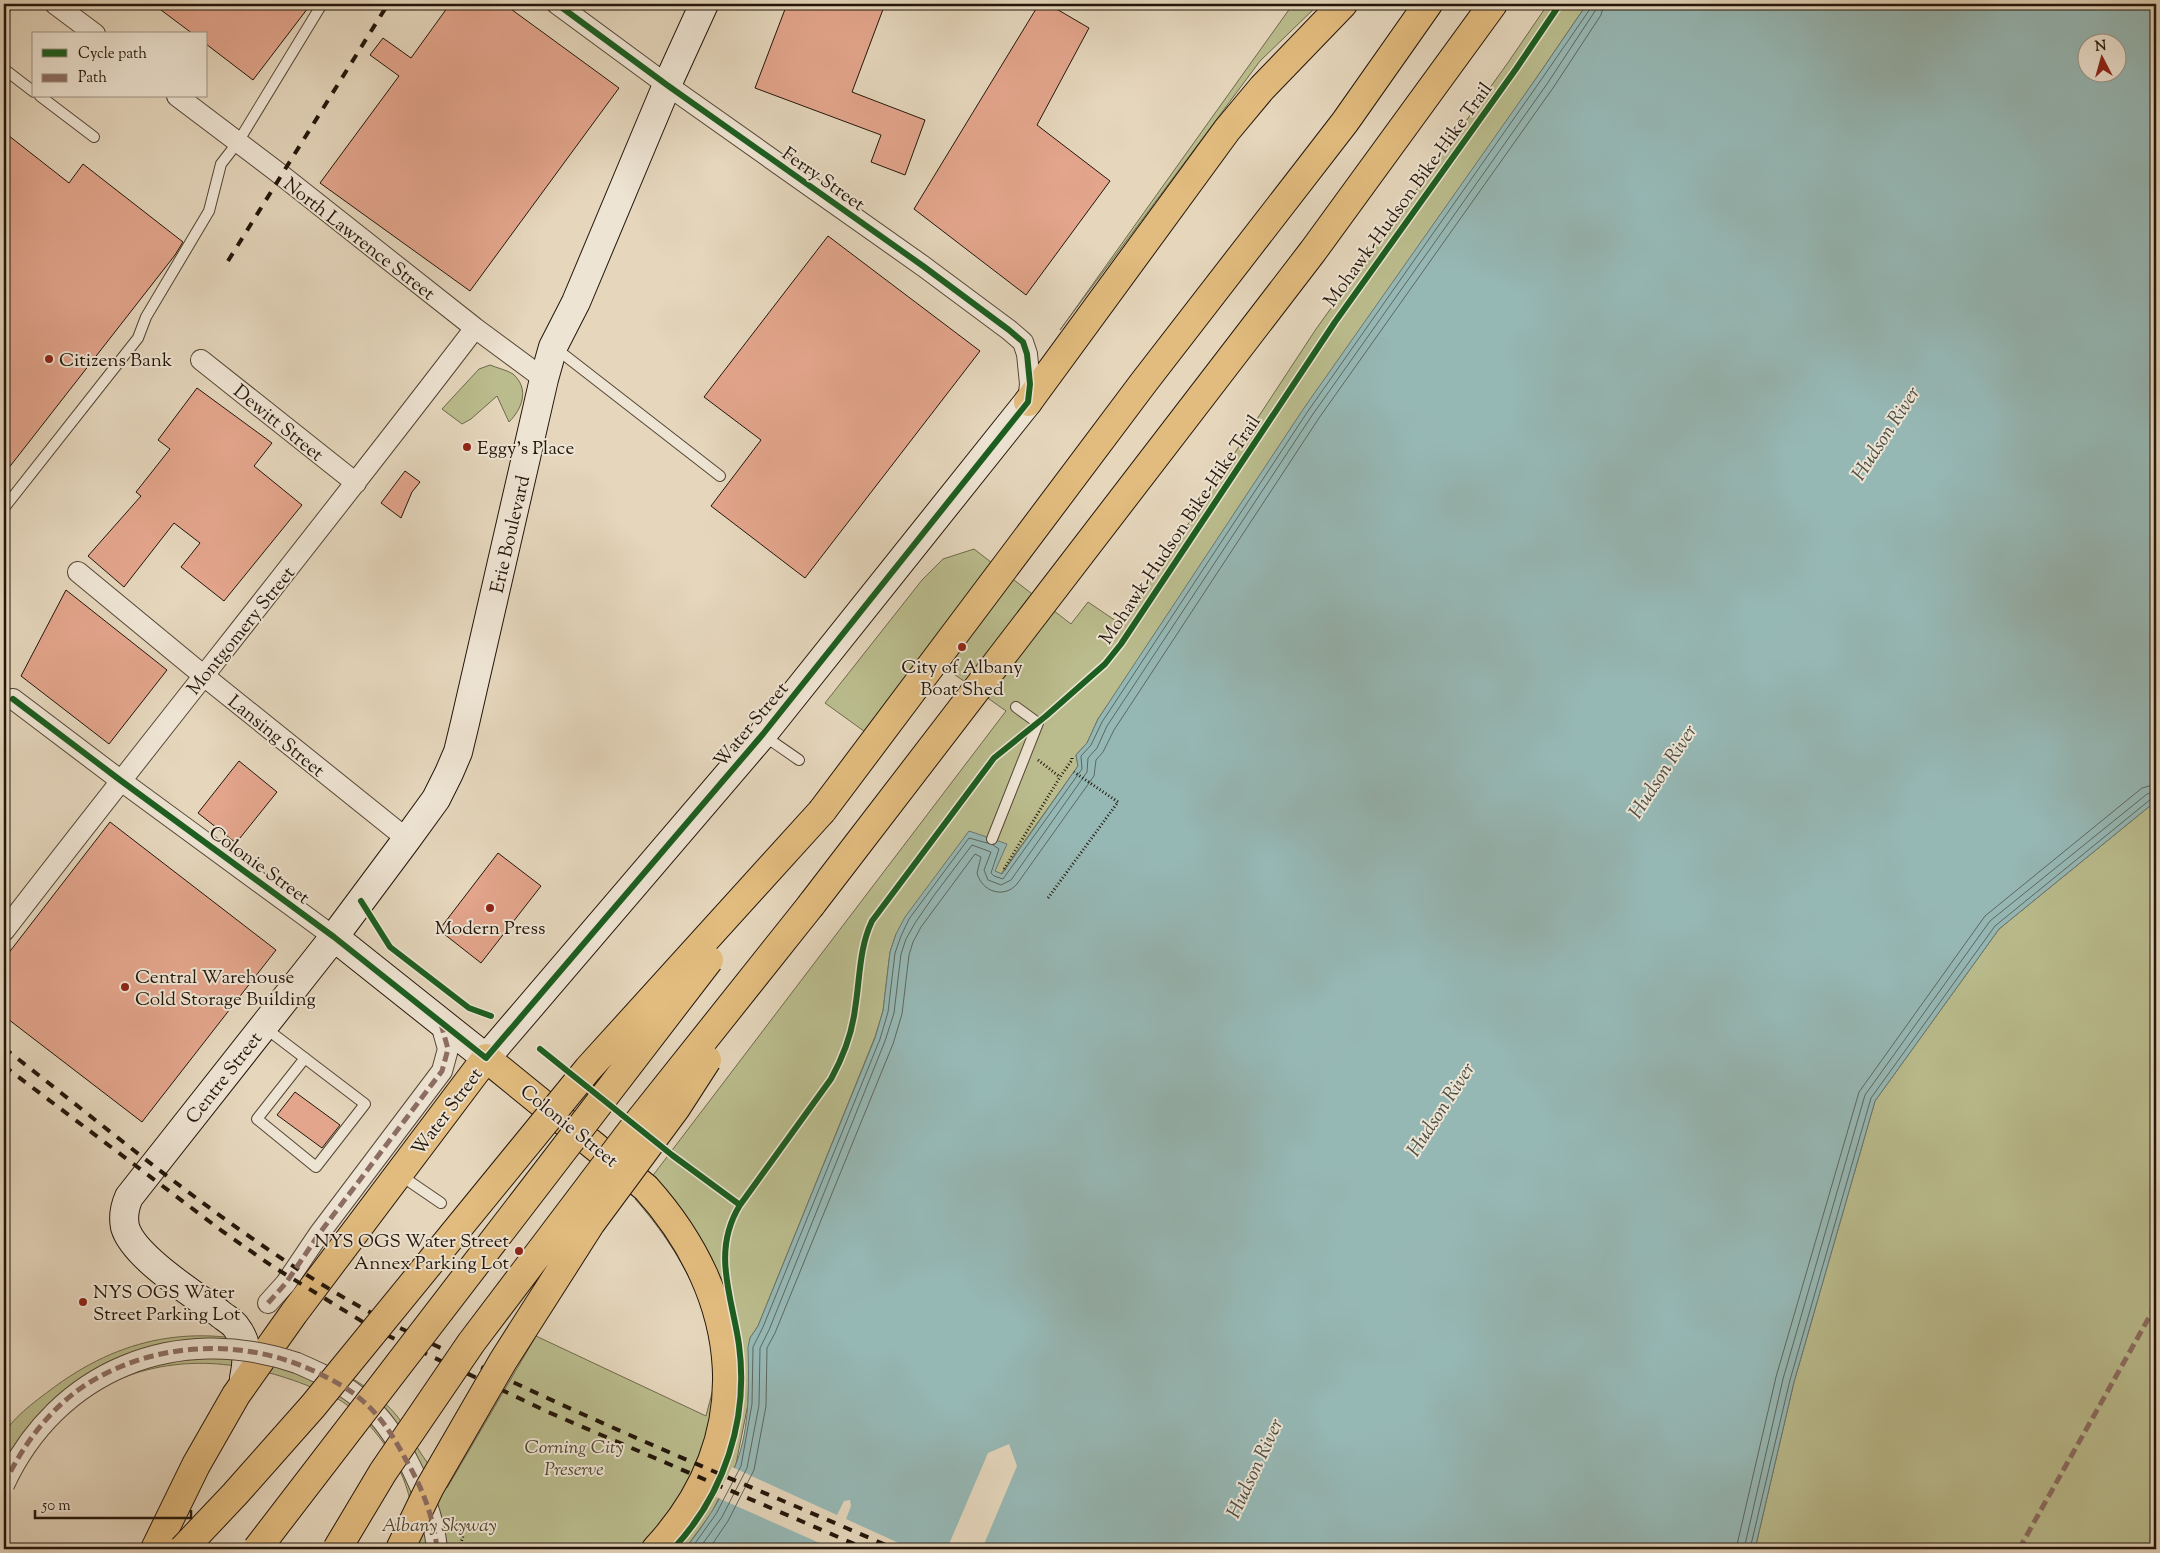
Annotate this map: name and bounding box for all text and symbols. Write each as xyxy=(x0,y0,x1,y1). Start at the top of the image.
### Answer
legend xyxy=(32,32,208,98)
north arrow xyxy=(2078,32,2128,82)
text: N xyxy=(2094,37,2107,58)
text: Cycle path xyxy=(78,44,147,65)
text: Path xyxy=(78,68,107,89)
street label: Mohawk-Hudson Bike-Hike Trail xyxy=(1318,78,1500,313)
street label: Ferry Street xyxy=(776,141,870,219)
street label: North Lawrence Street xyxy=(277,172,440,308)
place label: Citizens Bank xyxy=(59,348,173,375)
marker: Citizens Bank xyxy=(43,353,55,365)
street label: Dewitt Street xyxy=(226,379,329,469)
water label: Hudson River xyxy=(1846,382,1928,487)
street label: Mohawk-Hudson Bike-Hike Trail xyxy=(1094,410,1268,651)
place label: Eggy's Place xyxy=(477,436,574,463)
marker: Eggy's Place xyxy=(461,441,473,453)
street label: Erie Boulevard xyxy=(485,473,538,596)
street label: Montgomery Street xyxy=(181,561,303,702)
marker: City of Albany Boat Shed xyxy=(956,641,968,653)
place label: City of Albany Boat Shed xyxy=(901,655,1023,704)
street label: Water Street xyxy=(708,677,796,774)
street label: Lansing Street xyxy=(221,689,330,785)
water label: Hudson River xyxy=(1623,720,1705,825)
street label: Colonie Street xyxy=(202,820,315,912)
marker: Modern Press xyxy=(484,902,496,914)
place label: Modern Press xyxy=(435,916,545,943)
place label: Central Warehouse Cold Storage Building xyxy=(135,965,316,1014)
marker: Central Warehouse Cold Storage Building xyxy=(119,981,131,993)
street label: Centre Street xyxy=(180,1026,270,1130)
water label: Hudson River xyxy=(1401,1058,1483,1163)
street label: Water Street xyxy=(406,1062,490,1162)
street label: Colonie Street xyxy=(514,1079,624,1175)
place label: NYS OGS Water Street Annex Parking Lot xyxy=(314,1229,510,1278)
marker: NYS OGS Water Street Annex Parking Lot xyxy=(513,1245,525,1257)
place label: NYS OGS Water Street Parking Lot xyxy=(93,1280,241,1329)
marker: NYS OGS Water Street Parking Lot xyxy=(77,1296,89,1308)
water label: Hudson River xyxy=(1221,1414,1292,1524)
park label: Corning City Preserve xyxy=(524,1435,624,1484)
scale bar xyxy=(35,1488,191,1520)
text: 50 m xyxy=(41,1496,71,1517)
park label: Albany Skyway xyxy=(381,1513,497,1540)

